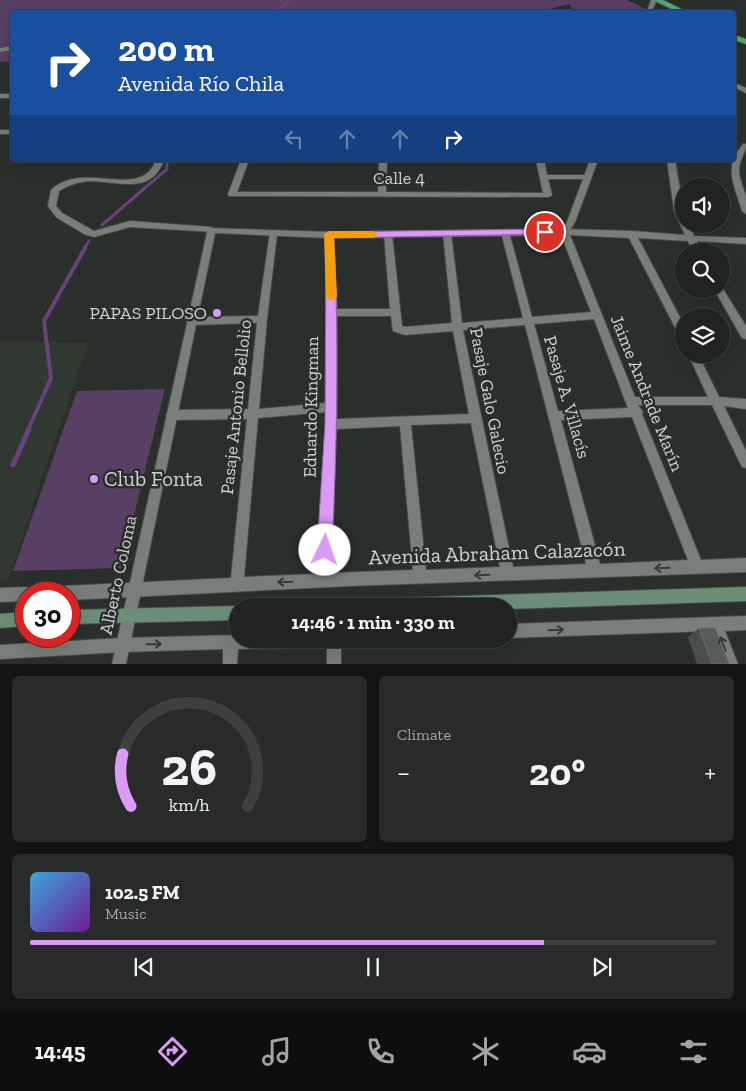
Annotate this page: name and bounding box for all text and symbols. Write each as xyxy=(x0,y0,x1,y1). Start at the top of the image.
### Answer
text: 200 m xyxy=(118,28,214,70)
icon: right xyxy=(35,30,100,95)
text: Avenida Río Chila xyxy=(118,70,284,97)
icon: left xyxy=(280,125,308,153)
icon: ahead xyxy=(333,125,361,153)
icon: ahead xyxy=(386,125,414,153)
icon: right xyxy=(439,125,467,153)
street label: Calle 4 xyxy=(373,167,425,189)
map controls xyxy=(675,178,730,363)
button: sound xyxy=(675,178,730,233)
pin xyxy=(524,211,566,253)
icon: arrive xyxy=(531,218,559,246)
button: search xyxy=(675,243,730,298)
place label: PAPAS PILOSO xyxy=(89,302,207,324)
marker: PAPAS PILOSO xyxy=(211,307,223,319)
button: layers xyxy=(675,308,730,363)
street label: Jaime Andrade Marín xyxy=(606,312,689,475)
street label: Pasaje Antonio Bellolio xyxy=(216,318,256,496)
street label: Pasaje Galo Galecio xyxy=(465,326,515,476)
street label: Pasaje A. Villacís xyxy=(539,333,595,461)
street label: Eduardo Kingman xyxy=(299,335,323,478)
place label: Club Fonta xyxy=(104,466,203,491)
marker: Club Fonta xyxy=(88,473,100,485)
street label: Alberto Coloma xyxy=(95,513,141,637)
position arrow xyxy=(298,523,350,575)
street label: Avenida Abraham Calazacón xyxy=(368,536,626,569)
one-way arrow xyxy=(655,564,671,573)
one-way arrow xyxy=(475,570,491,579)
one-way arrow xyxy=(277,577,294,587)
speed limit sign: 30 xyxy=(15,582,80,647)
text: 14:46 · 1 min · 330 m xyxy=(291,611,455,634)
one-way arrow xyxy=(548,625,564,634)
one-way arrow xyxy=(718,637,727,652)
one-way arrow xyxy=(145,640,161,649)
text: Climate xyxy=(397,725,451,744)
text: 26 xyxy=(162,736,217,798)
text: 20° xyxy=(529,749,585,795)
text: − xyxy=(397,756,410,789)
text: + xyxy=(704,756,716,789)
text: km/h xyxy=(169,794,210,816)
text: 102.5 FM xyxy=(105,881,180,904)
text: Music xyxy=(105,904,147,923)
icon: previous xyxy=(130,953,158,981)
icon: pause xyxy=(359,953,387,981)
icon: next xyxy=(588,953,616,981)
icon: directions xyxy=(155,1034,190,1069)
icon: music xyxy=(259,1034,294,1069)
icon: phone xyxy=(363,1034,398,1069)
icon: climate xyxy=(468,1034,503,1069)
icon: car xyxy=(572,1034,607,1069)
icon: filters xyxy=(676,1034,711,1069)
text: 14:45 xyxy=(35,1038,86,1065)

